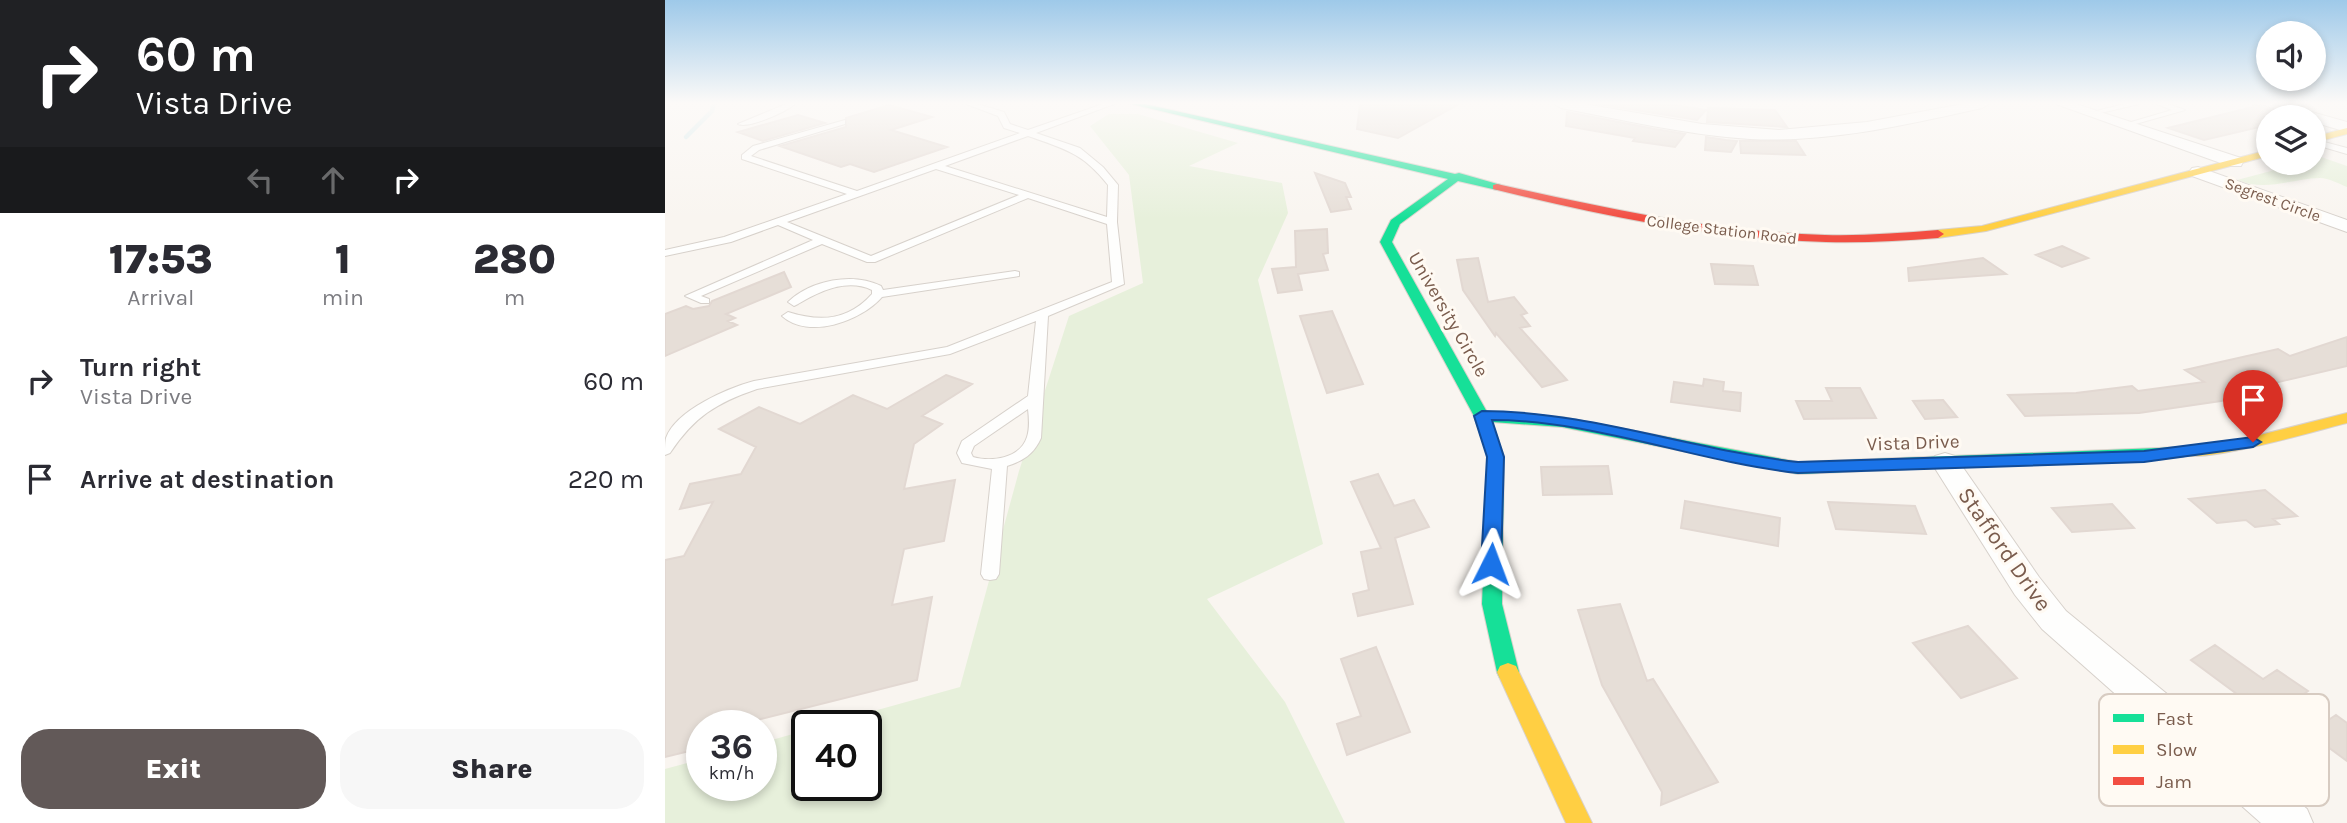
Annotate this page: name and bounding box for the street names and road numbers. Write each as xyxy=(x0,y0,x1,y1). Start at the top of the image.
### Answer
street label: Segrest Circle xyxy=(2222,173,2323,226)
street label: College Station Road xyxy=(1646,211,1798,248)
street label: University Circle xyxy=(1403,248,1493,381)
street label: Vista Drive xyxy=(1866,430,1960,456)
street label: Stafford Drive xyxy=(1952,482,2057,616)

